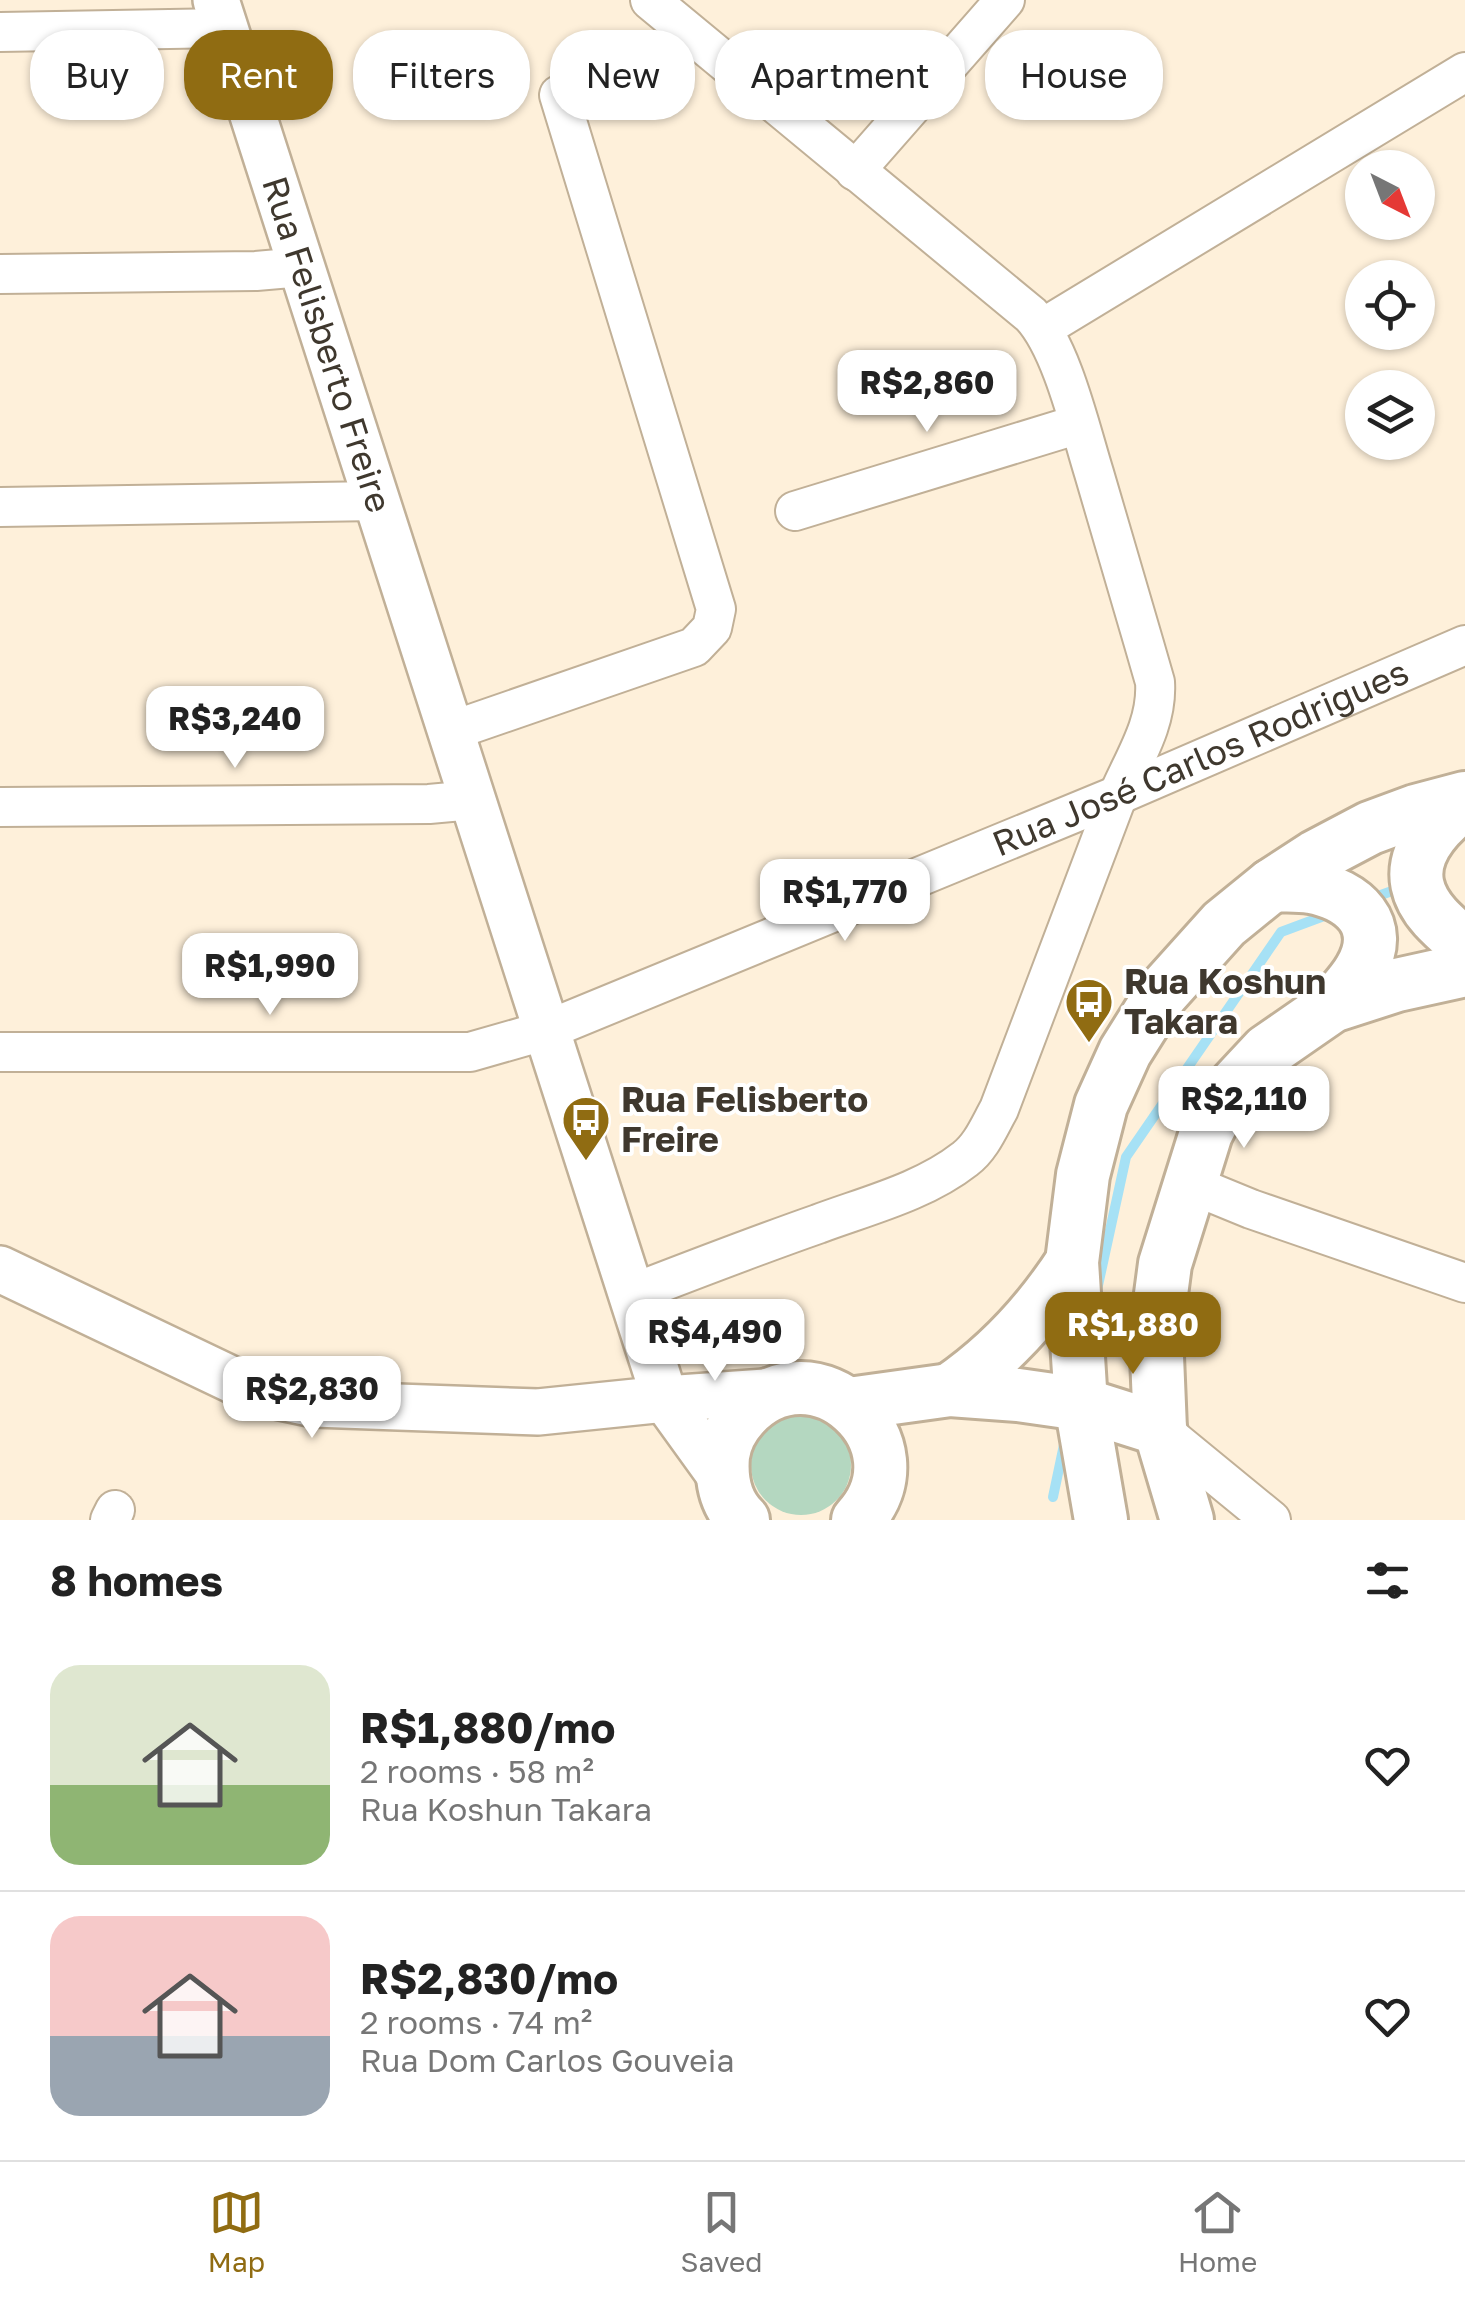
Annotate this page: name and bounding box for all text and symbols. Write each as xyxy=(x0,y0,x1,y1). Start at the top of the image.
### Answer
chip: Buy xyxy=(30,30,164,120)
chip: Rent xyxy=(184,30,333,120)
chip: Filters xyxy=(353,30,530,120)
chip: New xyxy=(550,30,695,120)
chip: Apartment xyxy=(715,30,965,120)
chip: House xyxy=(985,30,1163,120)
north arrow xyxy=(1345,150,1435,240)
map controls xyxy=(1345,150,1435,460)
street label: Rua Felisberto Freire xyxy=(254,171,401,518)
button: locate xyxy=(1345,260,1435,350)
pin: R$2,860 xyxy=(835,350,1019,435)
text: R$2,860 xyxy=(859,363,995,401)
button: layers xyxy=(1345,370,1435,460)
street label: Rua José Carlos Rodrigues xyxy=(986,650,1415,864)
pin: R$3,240 xyxy=(143,686,327,771)
text: R$3,240 xyxy=(168,699,302,737)
pin: R$1,770 xyxy=(753,859,937,944)
text: R$1,770 xyxy=(782,872,908,910)
pin: R$1,990 xyxy=(178,933,362,1018)
text: R$1,990 xyxy=(204,946,336,984)
place label: Rua Koshun Takara xyxy=(1124,960,1326,1042)
bus stop icon: Rua Koshun Takara xyxy=(1063,976,1115,1044)
pin: R$2,110 xyxy=(1152,1066,1336,1151)
place label: Rua Felisberto Freire xyxy=(621,1078,868,1160)
text: R$2,110 xyxy=(1180,1079,1308,1117)
bus stop icon: Rua Felisberto Freire xyxy=(560,1094,612,1162)
pin: R$1,880 xyxy=(1041,1292,1225,1377)
pin: R$4,490 xyxy=(623,1299,807,1384)
text: R$1,880 xyxy=(1067,1305,1199,1343)
text: R$4,490 xyxy=(647,1312,783,1350)
pin: R$2,830 xyxy=(220,1356,404,1441)
text: R$2,830 xyxy=(245,1369,379,1407)
icon: filters xyxy=(1360,1553,1415,1608)
text: 8 homes xyxy=(50,1555,223,1605)
text: R$1,880/mo xyxy=(360,1702,616,1752)
icon: home xyxy=(130,1705,250,1825)
icon: heart xyxy=(1360,1738,1415,1793)
text: 2 rooms · 58 m² xyxy=(360,1752,594,1790)
text: Rua Koshun Takara xyxy=(360,1790,652,1828)
text: R$2,830/mo xyxy=(360,1953,618,2003)
icon: home xyxy=(130,1956,250,2076)
icon: heart xyxy=(1360,1989,1415,2044)
text: 2 rooms · 74 m² xyxy=(360,2003,592,2041)
text: Rua Dom Carlos Gouveia xyxy=(360,2041,735,2079)
tab: Map xyxy=(208,2185,265,2278)
tab: Saved xyxy=(681,2185,762,2278)
tab: Home xyxy=(1178,2185,1257,2278)

